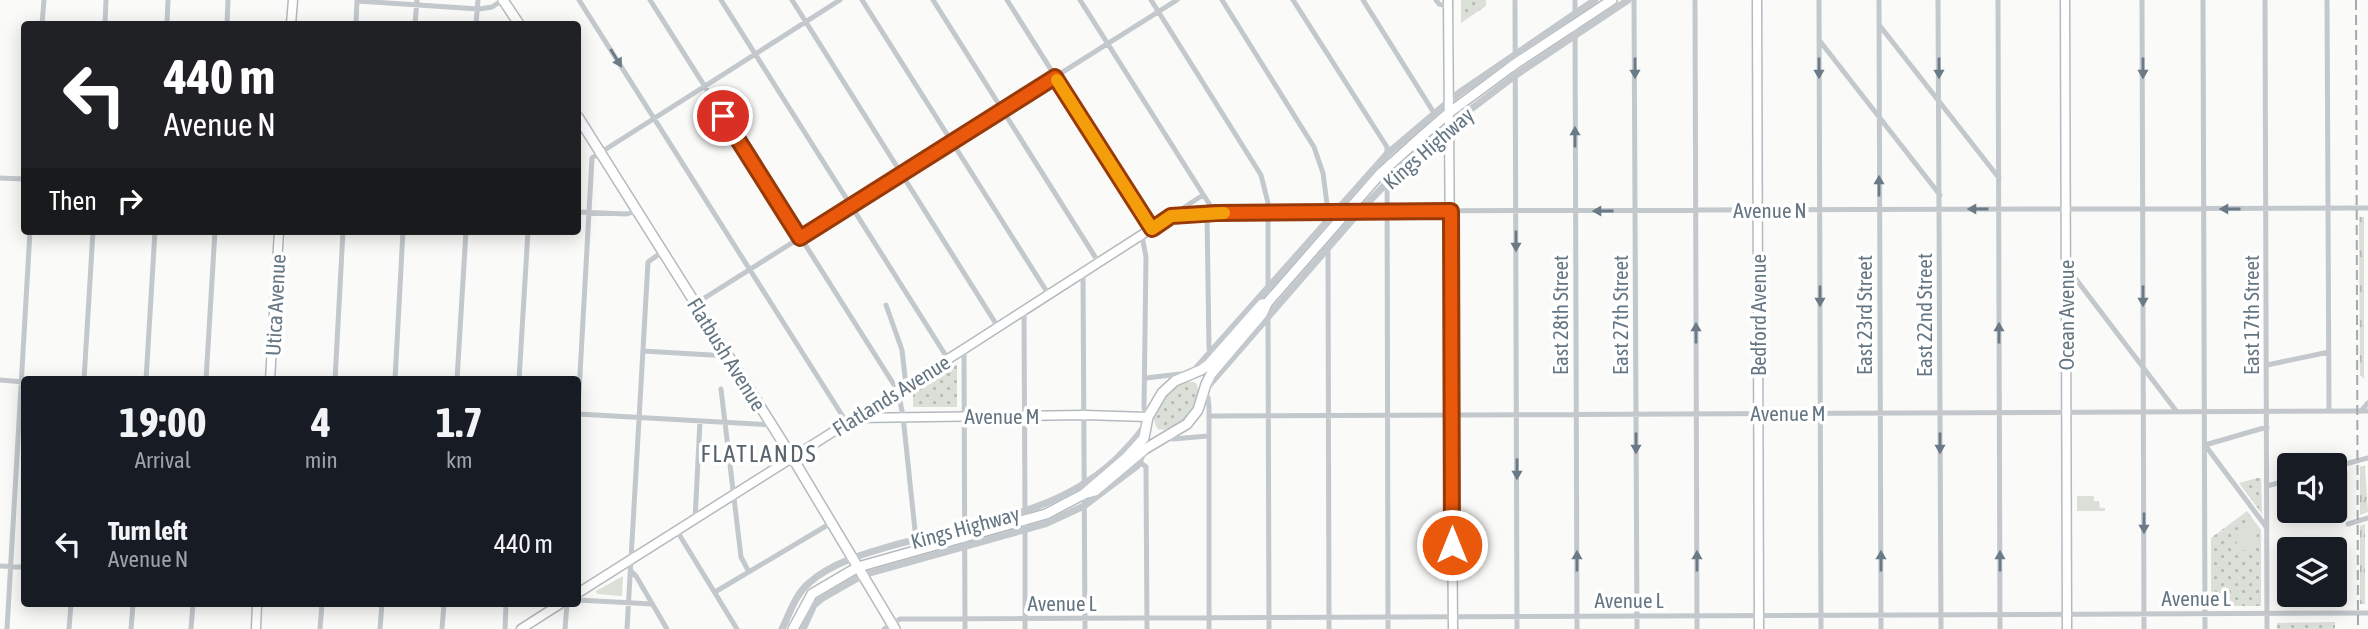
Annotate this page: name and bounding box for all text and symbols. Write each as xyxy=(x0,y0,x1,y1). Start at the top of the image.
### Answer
text: 440 m xyxy=(164,48,275,104)
one-way arrow xyxy=(609,48,622,67)
icon: left xyxy=(49,49,140,140)
one-way arrow xyxy=(1629,57,1641,79)
one-way arrow xyxy=(1813,57,1825,79)
one-way arrow xyxy=(1933,57,1945,79)
one-way arrow xyxy=(2137,57,2149,79)
pin xyxy=(693,86,753,146)
icon: arrive xyxy=(704,97,742,135)
street label: Kings Highway xyxy=(1378,102,1478,194)
text: Avenue N xyxy=(164,106,276,143)
one-way arrow xyxy=(1569,126,1581,148)
one-way arrow xyxy=(1873,175,1885,197)
icon: right xyxy=(111,182,149,220)
text: Then xyxy=(49,186,97,216)
street label: Avenue N xyxy=(1733,198,1807,222)
one-way arrow xyxy=(1967,203,1989,215)
one-way arrow xyxy=(2219,203,2241,215)
one-way arrow xyxy=(1592,205,1614,217)
one-way arrow xyxy=(1510,231,1522,253)
street label: East 22nd Street xyxy=(1912,253,1936,377)
street label: Utica Avenue xyxy=(260,254,290,356)
street label: Bedford Avenue xyxy=(1746,254,1770,376)
street label: East 28th Street xyxy=(1548,255,1572,375)
street label: East 27th Street xyxy=(1608,255,1632,375)
street label: East 23rd Street xyxy=(1852,255,1876,375)
street label: East 17th Street xyxy=(2239,255,2263,375)
street label: Ocean Avenue xyxy=(2054,260,2078,370)
one-way arrow xyxy=(1814,285,1826,307)
one-way arrow xyxy=(2137,285,2149,307)
street label: Flatbush Avenue xyxy=(683,293,771,415)
one-way arrow xyxy=(1690,322,1702,344)
one-way arrow xyxy=(1993,322,2005,344)
street label: Flatlands Avenue xyxy=(828,349,954,441)
text: 19:00 xyxy=(119,398,206,446)
text: 4 xyxy=(311,398,331,446)
text: 1.7 xyxy=(436,398,483,446)
street label: Avenue M xyxy=(1750,401,1826,425)
street label: Avenue M xyxy=(964,404,1040,428)
one-way arrow xyxy=(1630,432,1642,454)
one-way arrow xyxy=(1934,432,1946,454)
district label: FLATLANDS xyxy=(700,440,818,467)
text: Arrival xyxy=(135,447,191,473)
text: min xyxy=(305,447,338,473)
text: km xyxy=(446,447,473,473)
map controls xyxy=(2277,453,2347,607)
button: sound xyxy=(2277,453,2347,523)
one-way arrow xyxy=(1511,458,1523,480)
street label: Kings Highway xyxy=(908,501,1022,553)
position arrow xyxy=(1415,508,1489,582)
one-way arrow xyxy=(2138,512,2150,534)
text: Turn left xyxy=(108,516,188,546)
icon: left xyxy=(49,525,87,563)
text: 440 m xyxy=(494,529,553,559)
button: layers xyxy=(2277,537,2347,607)
text: Avenue N xyxy=(108,546,188,572)
one-way arrow xyxy=(1571,550,1583,572)
one-way arrow xyxy=(1691,550,1703,572)
one-way arrow xyxy=(1875,550,1887,572)
one-way arrow xyxy=(1994,550,2006,572)
street label: Avenue L xyxy=(2161,586,2231,610)
street label: Avenue L xyxy=(1594,588,1664,612)
street label: Avenue L xyxy=(1027,591,1097,615)

